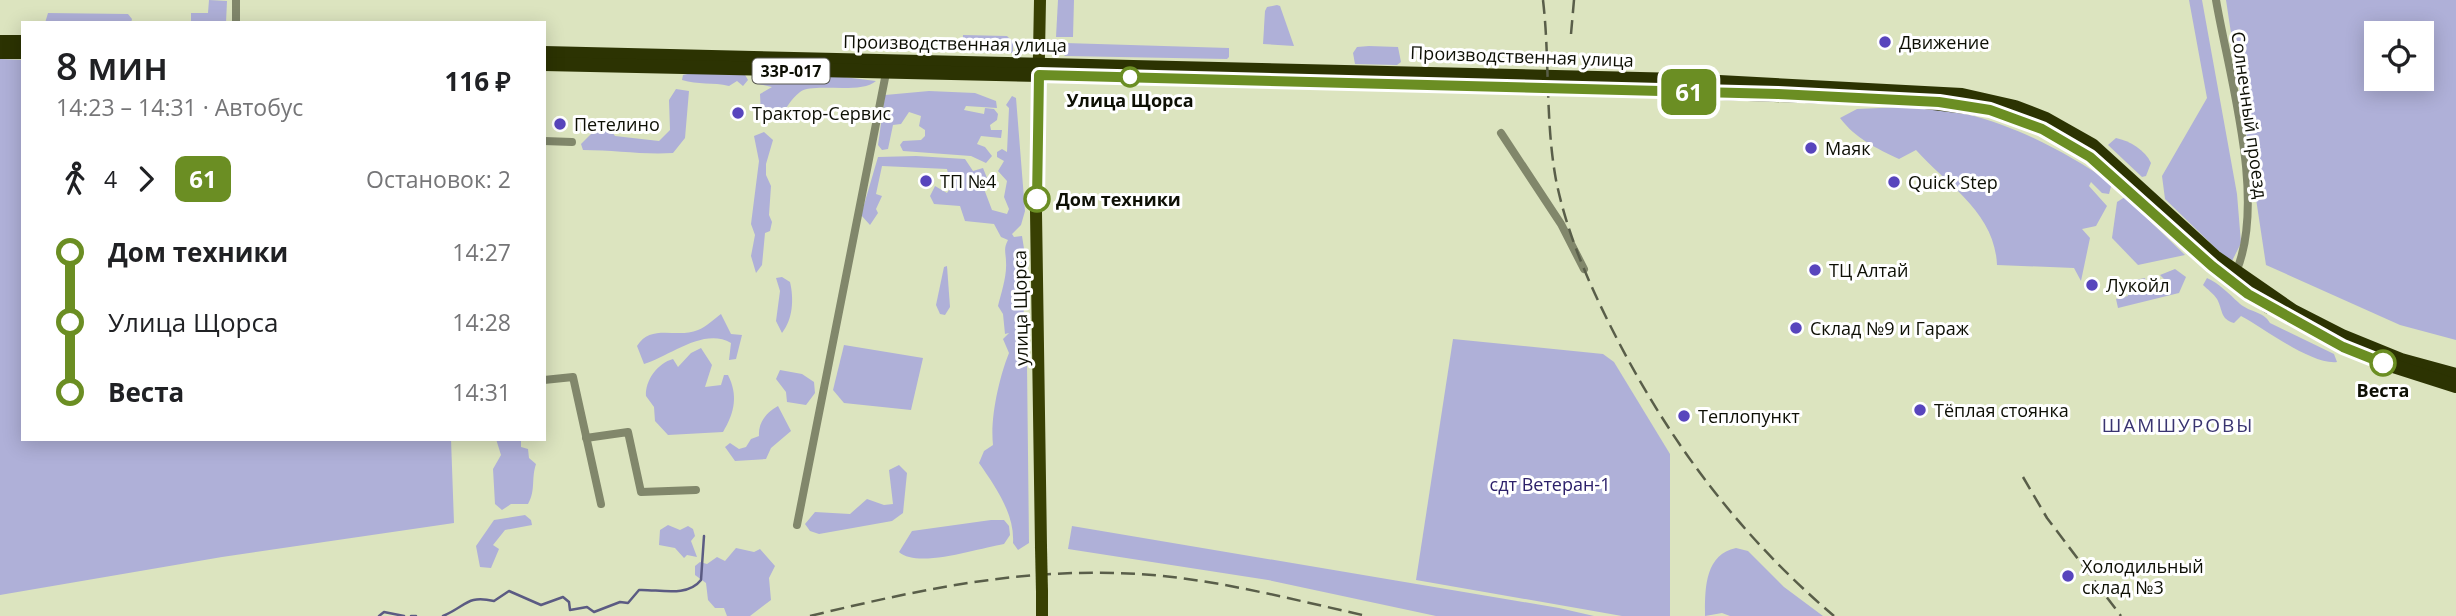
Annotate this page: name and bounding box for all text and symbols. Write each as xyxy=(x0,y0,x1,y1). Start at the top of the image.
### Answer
map controls xyxy=(2364,21,2434,91)
button: locate xyxy=(2364,21,2434,91)
street label: Производственная улица xyxy=(843,29,1067,57)
place label: Движение xyxy=(1899,30,1989,54)
street label: Солнечный проезд xyxy=(2226,30,2274,200)
marker: Движение xyxy=(1877,34,1893,50)
text: 8 мин xyxy=(56,39,168,91)
street label: Производственная улица xyxy=(1410,40,1634,72)
road number: 33Р-017 xyxy=(752,58,830,83)
text: 116 ₽ xyxy=(445,63,511,99)
marker: Улица Щорса xyxy=(1120,67,1140,87)
line badge: 61 xyxy=(1658,69,1720,115)
text: 61 xyxy=(1675,75,1703,108)
place label: Улица Щорса xyxy=(1066,88,1194,112)
text: 14:23 – 14:31 · Автобус xyxy=(56,91,303,123)
place label: Трактор-Сервис xyxy=(752,101,892,125)
marker: Трактор-Сервис xyxy=(730,105,746,121)
place label: Петелино xyxy=(574,112,660,136)
marker: Петелино xyxy=(552,116,568,132)
place label: Маяк xyxy=(1825,136,1871,160)
marker: Маяк xyxy=(1803,140,1819,156)
icon: walk xyxy=(56,160,94,198)
icon: forward xyxy=(127,160,165,198)
text: 61 xyxy=(189,162,217,195)
text: 4 xyxy=(104,163,117,195)
text: Остановок: 2 xyxy=(366,163,511,195)
place label: ТП №4 xyxy=(940,169,996,193)
place label: Quick Step xyxy=(1908,170,1998,194)
marker: ТП №4 xyxy=(918,173,934,189)
marker: Quick Step xyxy=(1886,174,1902,190)
marker: Дом техники xyxy=(1024,186,1050,212)
place label: Дом техники xyxy=(1056,187,1181,211)
text: Дом техники xyxy=(108,234,288,270)
text: 14:27 xyxy=(452,236,511,268)
street label: улица Щорса xyxy=(1007,250,1033,366)
place label: ТЦ Алтай xyxy=(1829,258,1908,282)
marker: ТЦ Алтай xyxy=(1807,262,1823,278)
place label: Лукойл xyxy=(2106,273,2170,297)
marker: Лукойл xyxy=(2084,277,2100,293)
text: Улица Щорса xyxy=(108,304,278,340)
text: 14:28 xyxy=(452,306,511,338)
place label: Склад №9 и Гараж xyxy=(1810,316,1970,340)
marker: Склад №9 и Гараж xyxy=(1788,320,1804,336)
marker: Веста xyxy=(2370,350,2396,376)
text: Веста xyxy=(108,374,184,410)
text: 14:31 xyxy=(452,376,511,408)
place label: Веста xyxy=(2357,378,2409,402)
place label: Тёплая стоянка xyxy=(1934,398,2069,422)
marker: Тёплая стоянка xyxy=(1912,402,1928,418)
place label: Теплопункт xyxy=(1698,404,1800,428)
marker: Теплопункт xyxy=(1676,408,1692,424)
district label: ШАМШУРОВЫ xyxy=(2102,412,2254,438)
park label: сдт Ветеран-1 xyxy=(1490,472,1610,496)
place label: Холодильный склад №3 xyxy=(2082,554,2204,599)
marker: Холодильный склад №3 xyxy=(2060,568,2076,584)

